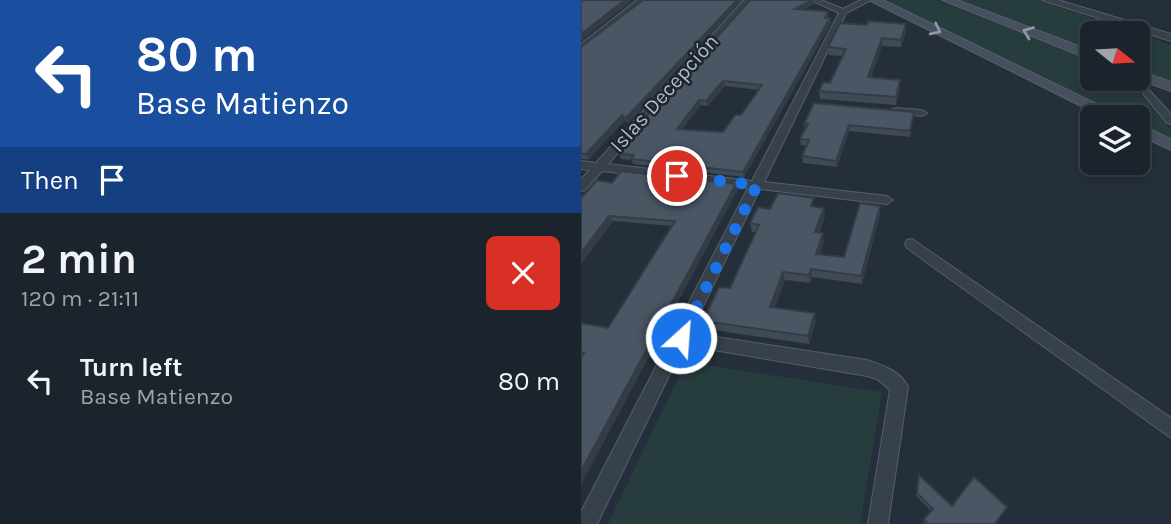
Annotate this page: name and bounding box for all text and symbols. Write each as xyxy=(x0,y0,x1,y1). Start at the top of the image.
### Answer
north arrow xyxy=(1080,21,1150,91)
map controls xyxy=(1080,21,1150,175)
one-way arrow xyxy=(929,22,941,36)
text: 80 m xyxy=(136,26,258,83)
one-way arrow xyxy=(1023,26,1035,40)
icon: left xyxy=(21,28,112,119)
street label: Islas Decepción xyxy=(605,29,723,157)
text: Base Matienzo xyxy=(136,85,349,122)
button: layers xyxy=(1080,105,1150,175)
pin xyxy=(647,146,707,206)
icon: arrive xyxy=(658,157,696,195)
icon: arrive xyxy=(93,161,131,199)
text: Then xyxy=(21,165,79,196)
text: 2 min xyxy=(21,234,137,284)
button: close xyxy=(486,236,560,310)
text: 120 m · 21:11 xyxy=(21,285,139,312)
position arrow xyxy=(644,301,718,375)
text: Turn left xyxy=(80,352,182,383)
icon: left xyxy=(21,362,59,400)
text: 80 m xyxy=(498,366,560,397)
text: Base Matienzo xyxy=(80,383,233,410)

